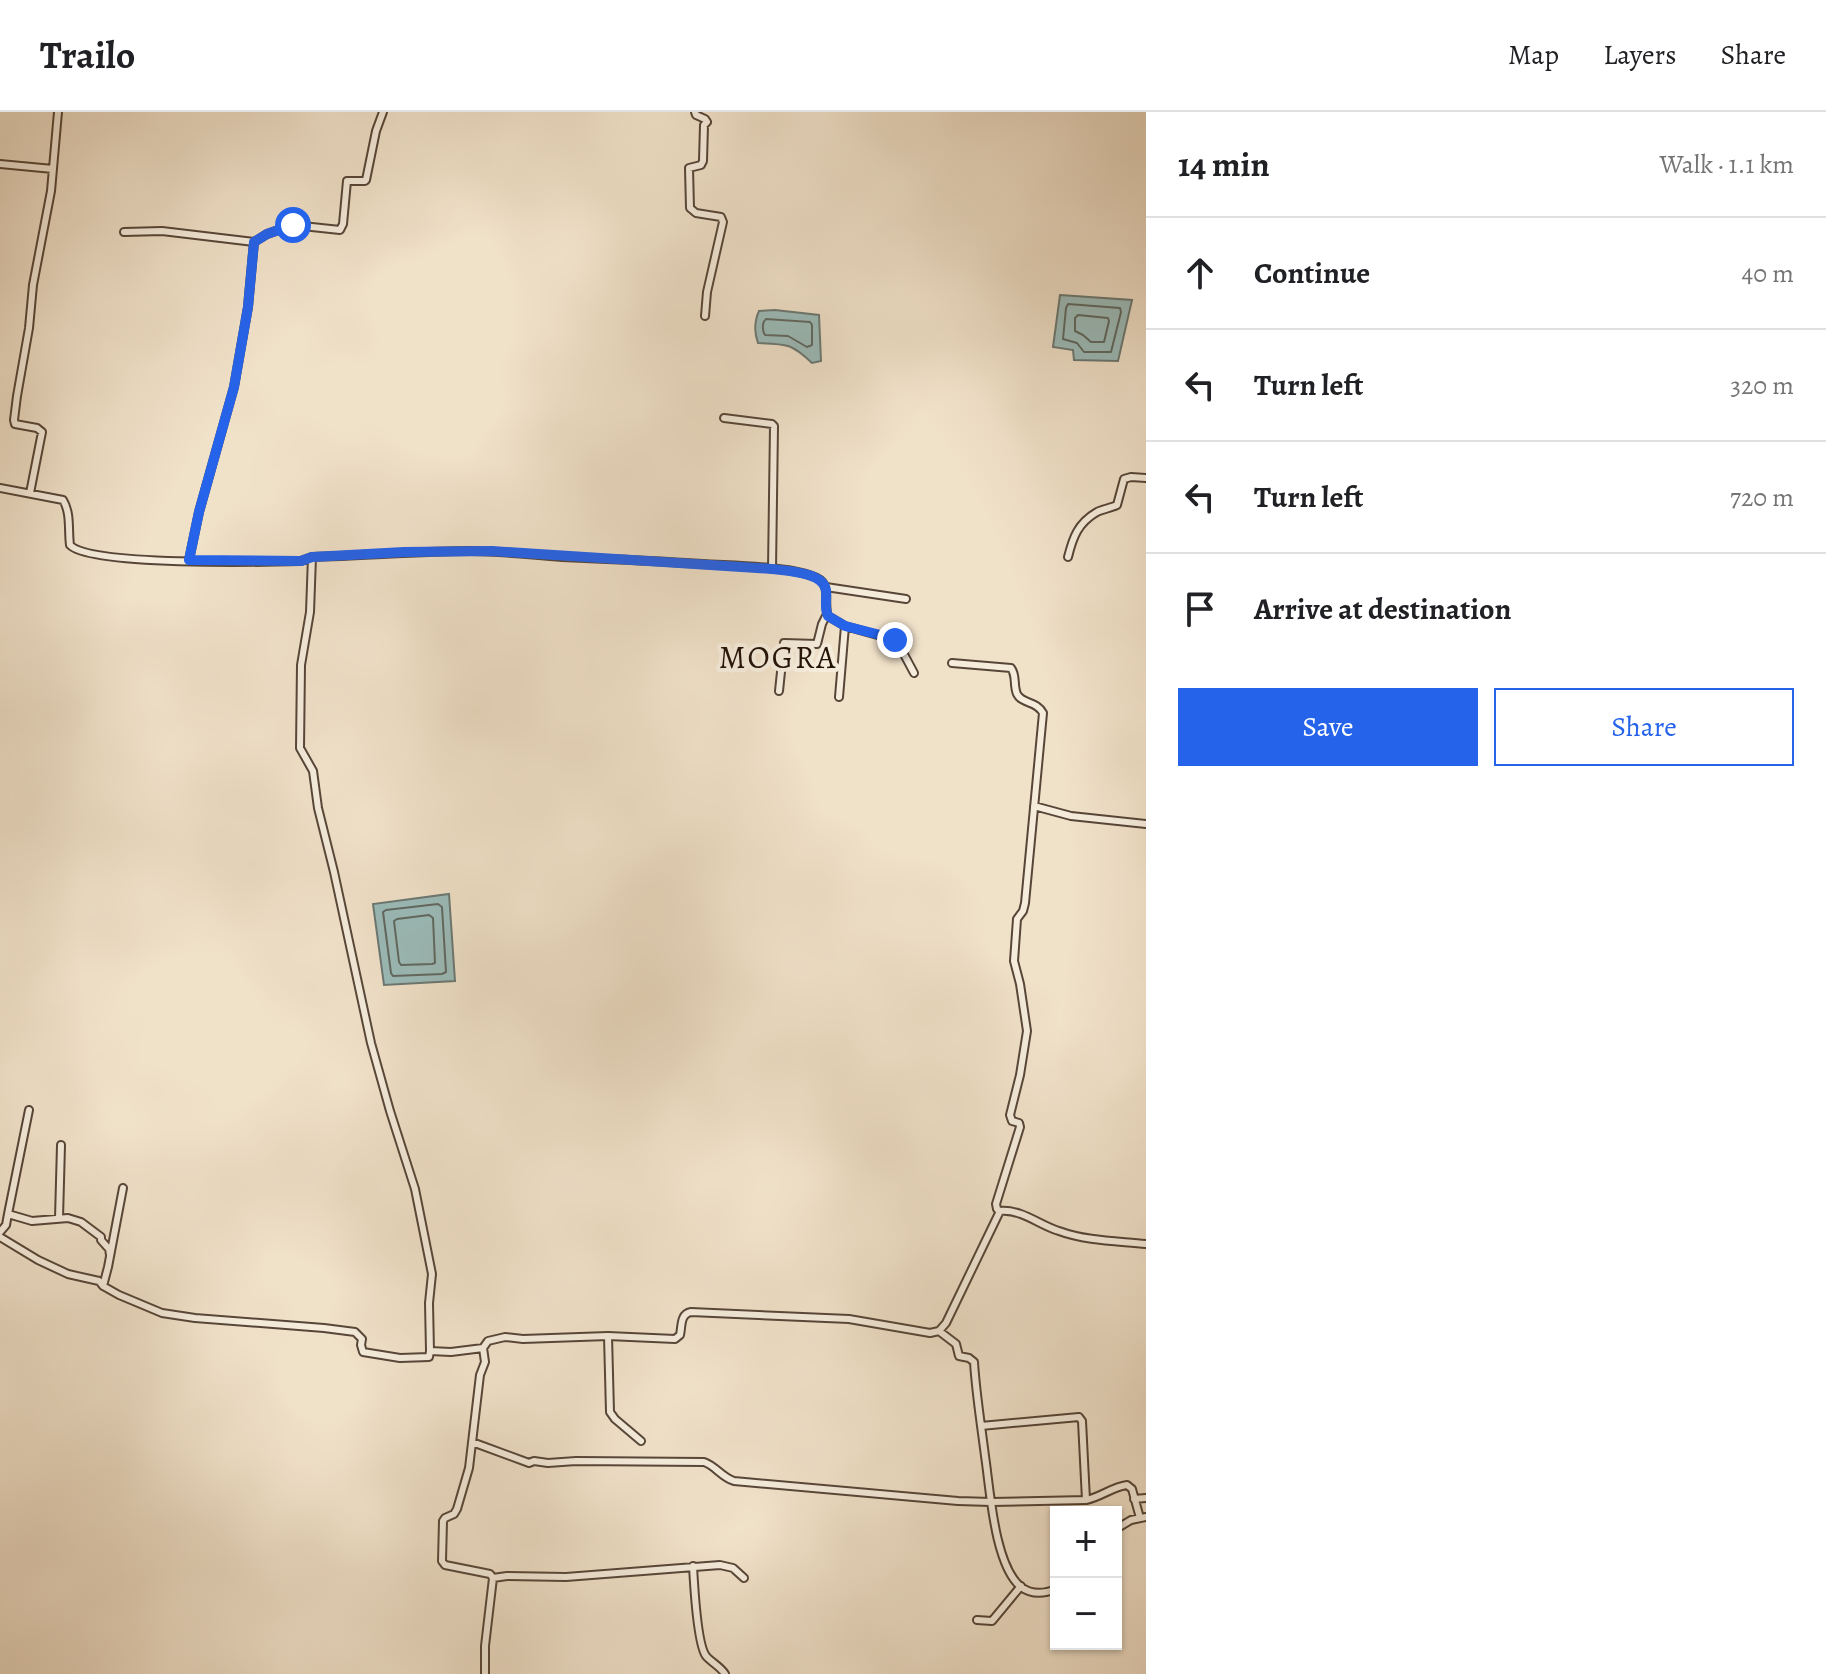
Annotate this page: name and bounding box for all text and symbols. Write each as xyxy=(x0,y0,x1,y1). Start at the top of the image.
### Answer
text: Trailo xyxy=(40,29,135,81)
text: Map xyxy=(1508,36,1559,74)
text: Layers xyxy=(1603,36,1676,74)
text: Share xyxy=(1720,36,1786,74)
text: 14 min xyxy=(1178,141,1270,188)
text: Walk · 1.1 km xyxy=(1660,147,1794,182)
route start xyxy=(275,207,311,243)
icon: ahead xyxy=(1178,251,1222,295)
text: Continue xyxy=(1254,253,1370,293)
text: 40 m xyxy=(1742,256,1794,291)
icon: left xyxy=(1178,363,1222,407)
text: Turn left xyxy=(1254,365,1363,405)
text: 320 m xyxy=(1730,368,1794,403)
icon: left xyxy=(1178,475,1222,519)
text: Turn left xyxy=(1254,477,1363,517)
text: 720 m xyxy=(1730,480,1794,515)
icon: arrive xyxy=(1178,587,1222,631)
text: Arrive at destination xyxy=(1254,589,1511,629)
route end xyxy=(877,622,913,658)
district label: MOGRA xyxy=(719,635,837,679)
button: Save xyxy=(1178,688,1478,766)
button: Share xyxy=(1494,688,1794,766)
map controls xyxy=(1050,1506,1122,1650)
button: + xyxy=(1050,1506,1122,1578)
button: − xyxy=(1050,1578,1122,1650)

